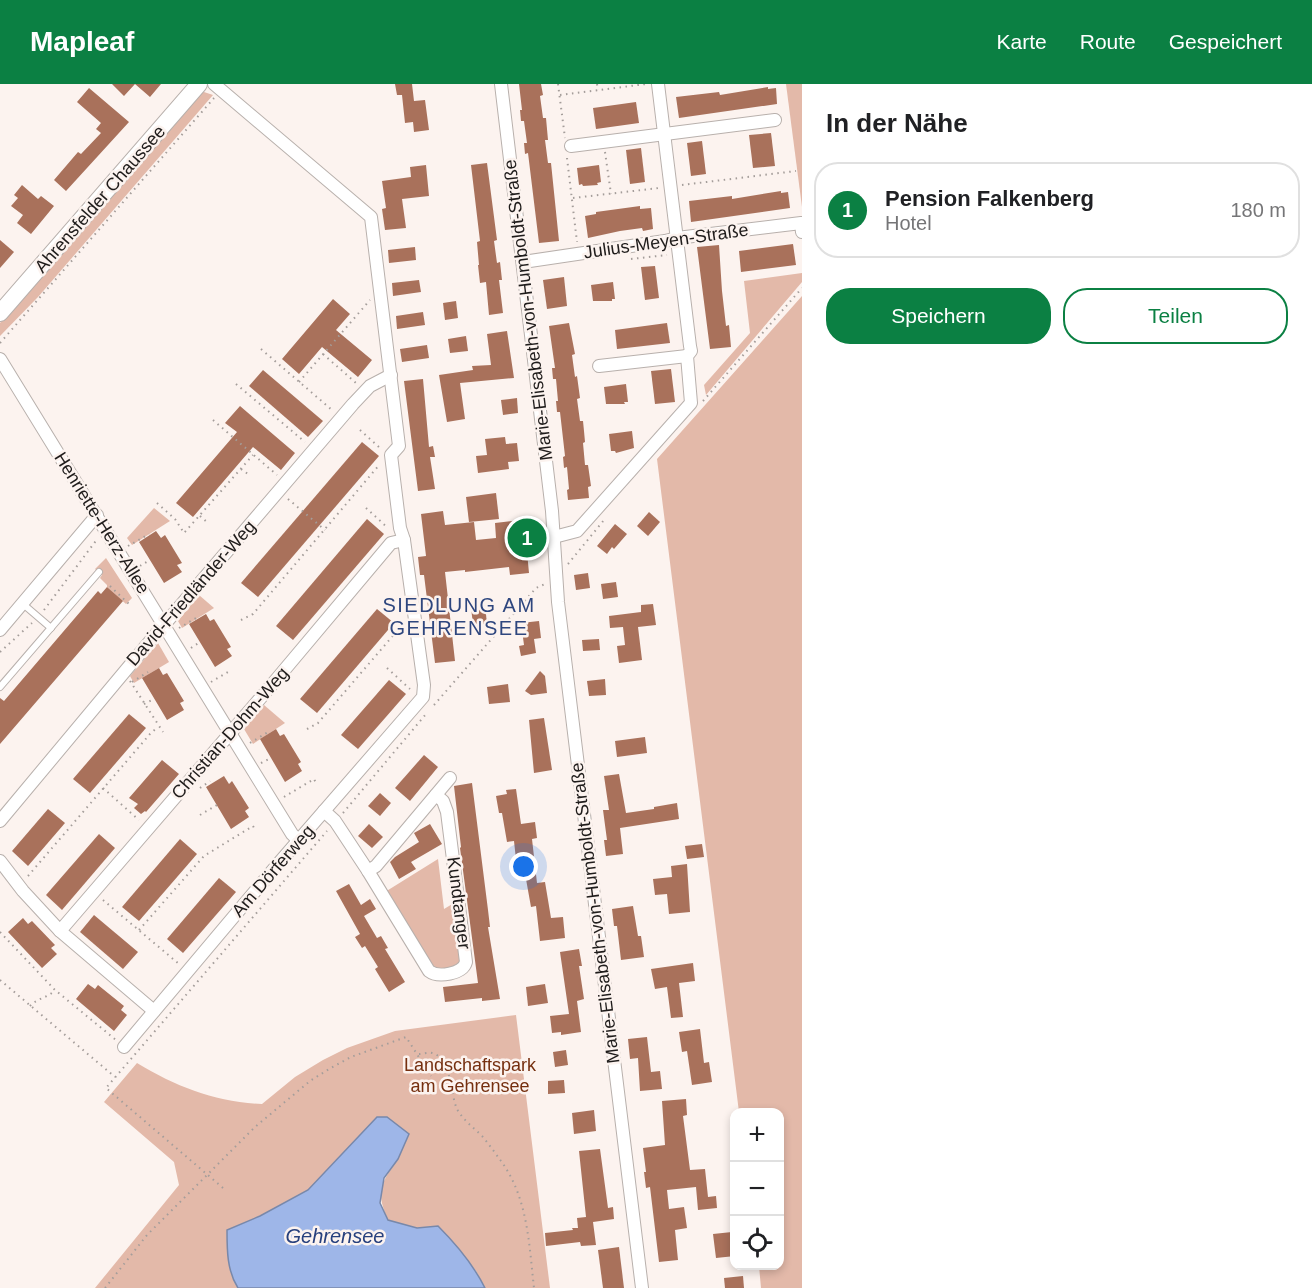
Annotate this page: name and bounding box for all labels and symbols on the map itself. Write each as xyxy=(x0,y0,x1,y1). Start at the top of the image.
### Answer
street label: Ahrensfelder Chaussee xyxy=(31,121,169,277)
street label: Marie-Elisabeth-von-Humboldt-Straße xyxy=(500,158,556,462)
street label: Julius-Meyen-Straße xyxy=(582,220,750,262)
street label: Henriette-Herz-Allee xyxy=(50,449,154,597)
street label: David-Friedländer-Weg xyxy=(123,516,259,670)
pin: 1 xyxy=(508,516,546,560)
district label: SIEDLUNG AM GEHRENSEE xyxy=(382,594,536,639)
street label: Christian-Dohm-Weg xyxy=(167,663,293,803)
street label: Marie-Elisabeth-von-Humboldt-Straße xyxy=(567,761,623,1065)
street label: Am Dörferweg xyxy=(228,821,318,921)
your location xyxy=(509,852,538,881)
street label: Kundtanger xyxy=(443,856,475,950)
park label: Landschaftspark am Gehrensee xyxy=(404,1055,537,1096)
water label: Gehrensee xyxy=(286,1225,384,1247)

